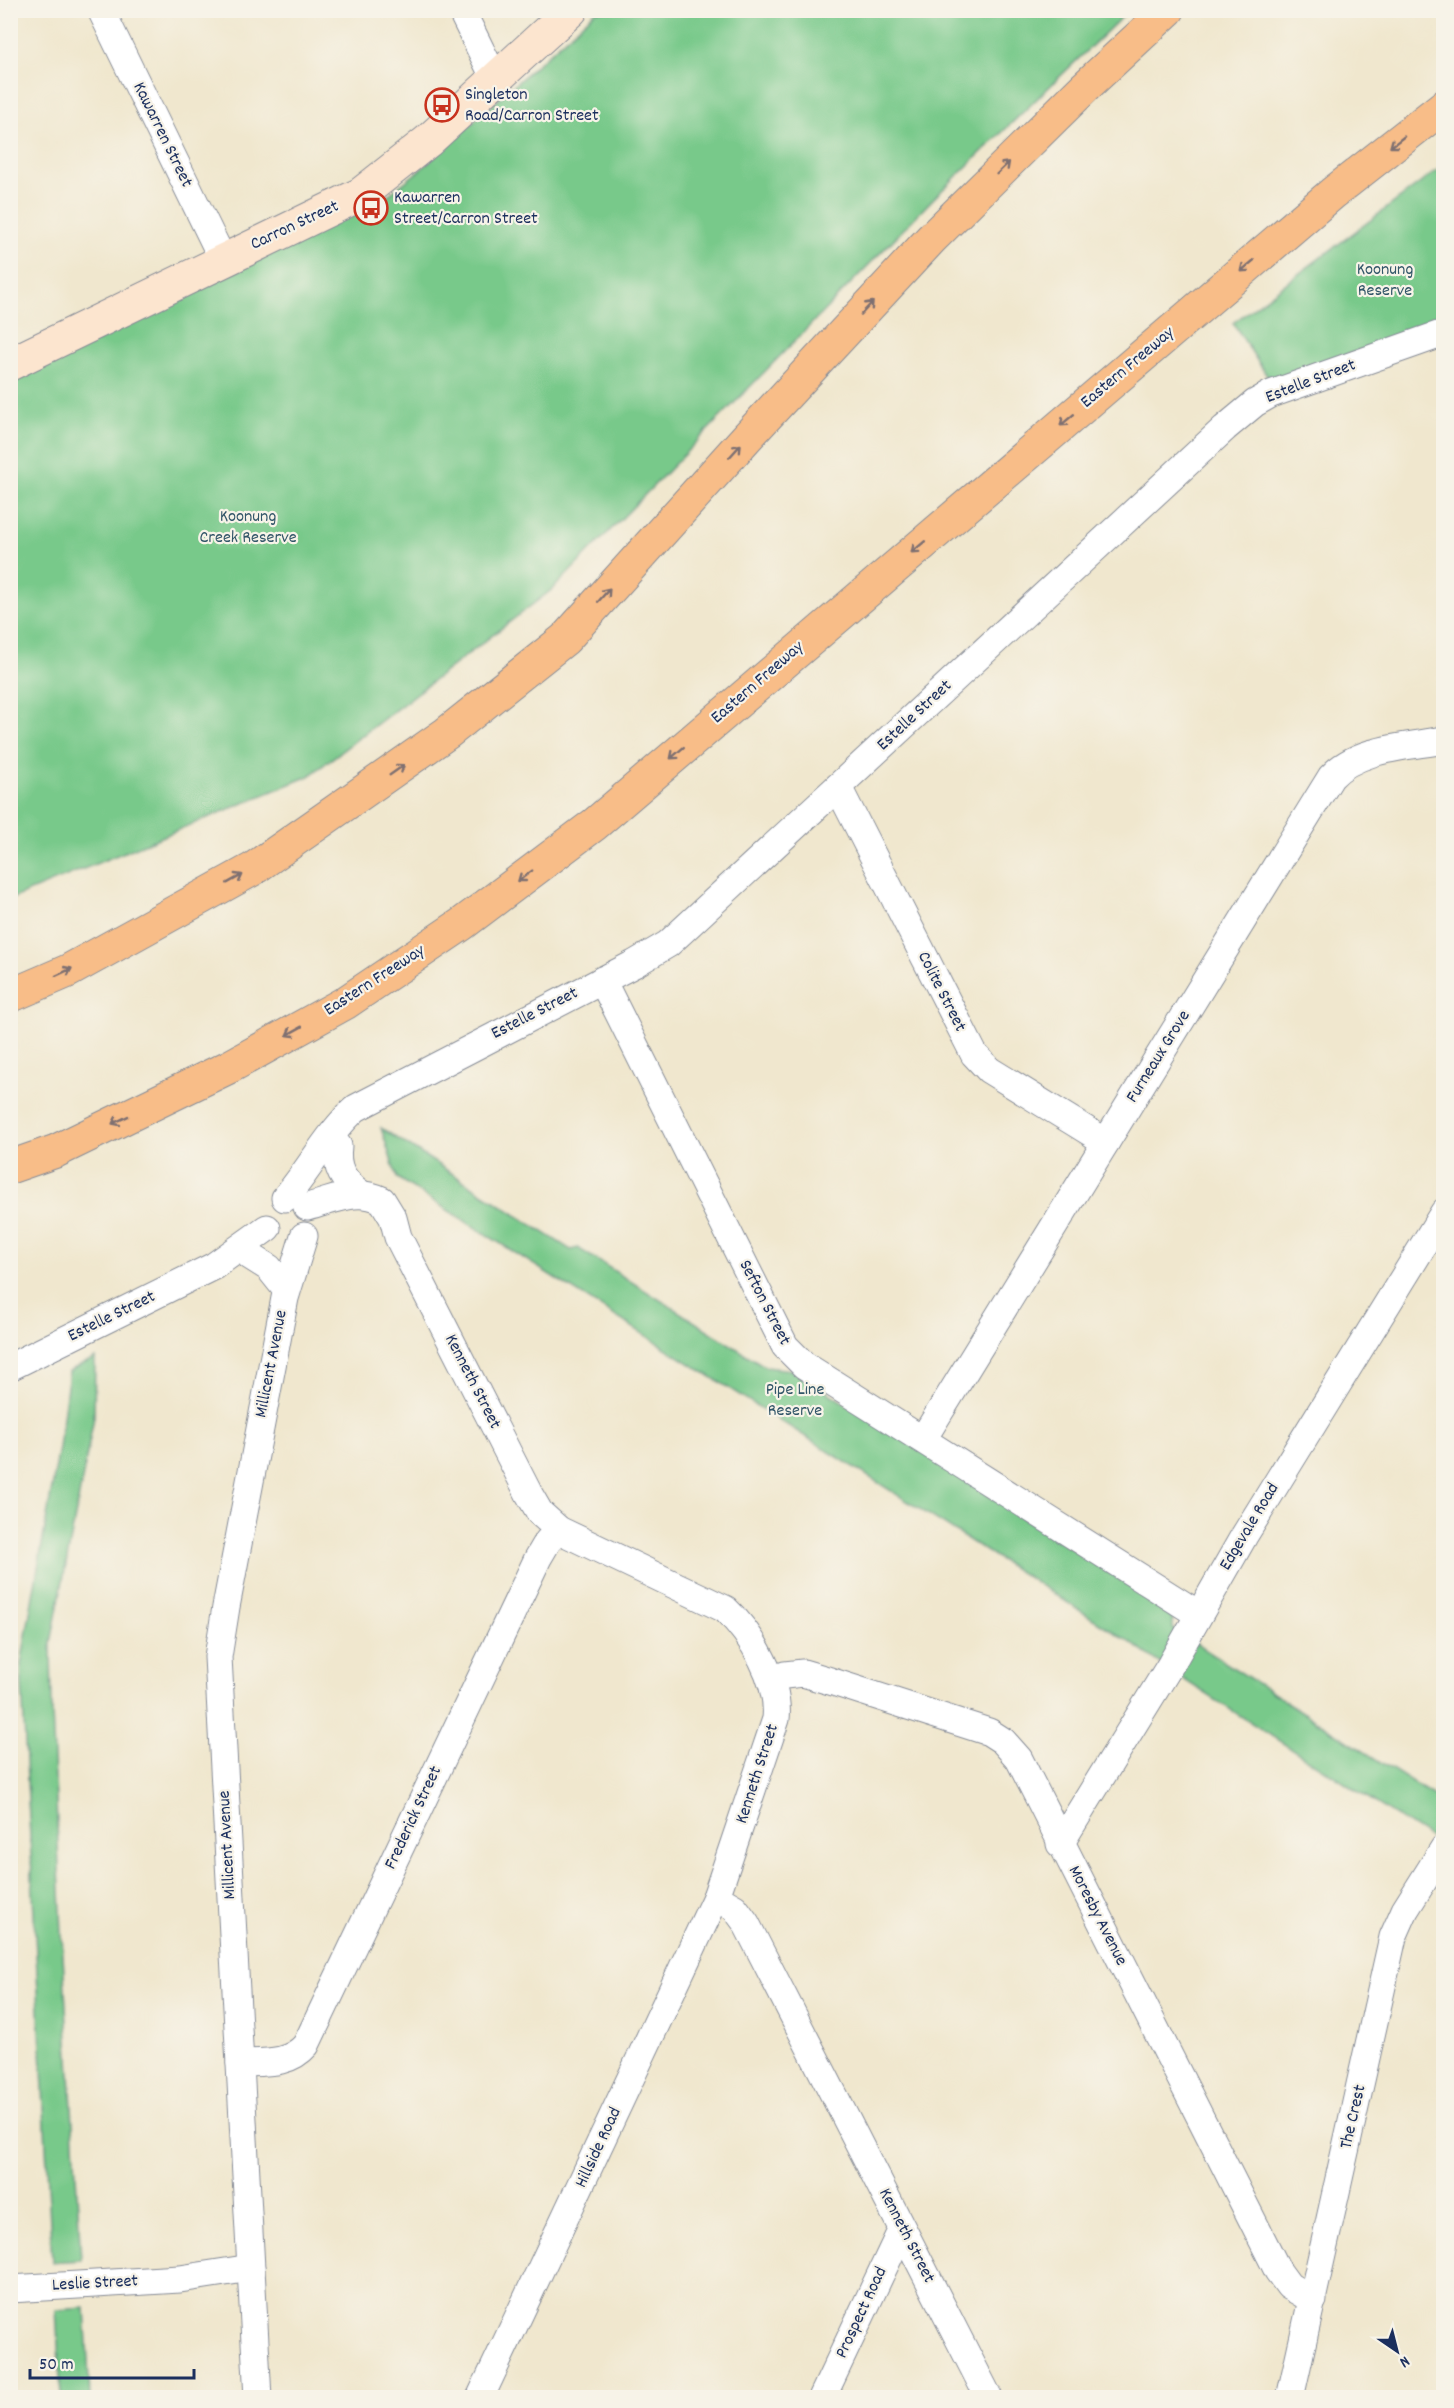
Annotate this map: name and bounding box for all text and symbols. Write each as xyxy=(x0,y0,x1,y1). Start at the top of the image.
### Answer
street label: Kawarren Street xyxy=(126,78,198,192)
place label: Singleton Road/Carron Street xyxy=(465,83,599,129)
bus stop icon: Singleton Road/Carron Street xyxy=(424,87,460,123)
one-way arrow xyxy=(1390,136,1406,149)
one-way arrow xyxy=(995,161,1010,175)
place label: Kawarren Street/Carron Street xyxy=(394,186,538,232)
bus stop icon: Kawarren Street/Carron Street xyxy=(353,190,389,226)
street label: Carron Street xyxy=(247,194,344,257)
park label: Koonung Reserve xyxy=(1357,258,1413,304)
one-way arrow xyxy=(1240,259,1255,273)
one-way arrow xyxy=(860,301,874,316)
street label: Eastern Freeway xyxy=(1076,321,1181,415)
street label: Estelle Street xyxy=(1262,353,1360,411)
one-way arrow xyxy=(1060,413,1075,427)
one-way arrow xyxy=(727,444,741,459)
park label: Koonung Creek Reserve xyxy=(199,505,297,551)
one-way arrow xyxy=(911,540,926,554)
one-way arrow xyxy=(597,587,610,603)
street label: Eastern Freeway xyxy=(706,635,810,730)
street label: Estelle Street xyxy=(872,674,958,757)
one-way arrow xyxy=(670,746,685,760)
one-way arrow xyxy=(388,764,404,776)
one-way arrow xyxy=(518,870,534,883)
one-way arrow xyxy=(226,873,244,884)
street label: Eastern Freeway xyxy=(320,939,431,1023)
street label: Colite Street xyxy=(910,948,972,1037)
one-way arrow xyxy=(55,966,73,978)
street label: Estelle Street xyxy=(487,981,583,1047)
street label: Furneaux Grove xyxy=(1121,1006,1197,1108)
one-way arrow xyxy=(286,1025,303,1037)
one-way arrow xyxy=(112,1115,130,1126)
street label: Sefton Street xyxy=(732,1256,796,1350)
street label: Estelle Street xyxy=(64,1285,160,1349)
street label: Millicent Avenue xyxy=(249,1308,295,1420)
street label: Kenneth Street xyxy=(437,1330,507,1434)
park label: Pipe Line Reserve xyxy=(766,1378,824,1424)
street label: Edgevale Road xyxy=(1214,1478,1286,1576)
street label: Kenneth Street xyxy=(730,1721,786,1827)
street label: Frederick Street xyxy=(379,1762,449,1874)
street label: Millicent Avenue xyxy=(213,1790,243,1900)
street label: Moresby Avenue xyxy=(1061,1862,1133,1970)
street label: The Crest xyxy=(1334,2082,1374,2152)
street label: Hillside Road xyxy=(569,2104,629,2192)
street label: Kenneth Street xyxy=(871,2184,941,2288)
street label: Prospect Road xyxy=(830,2263,894,2363)
street label: Leslie Street xyxy=(51,2269,139,2299)
north arrow xyxy=(1367,2321,1427,2381)
scale bar xyxy=(30,2342,194,2380)
text: N xyxy=(1394,2350,1414,2373)
text: 50 m xyxy=(39,2353,74,2378)

